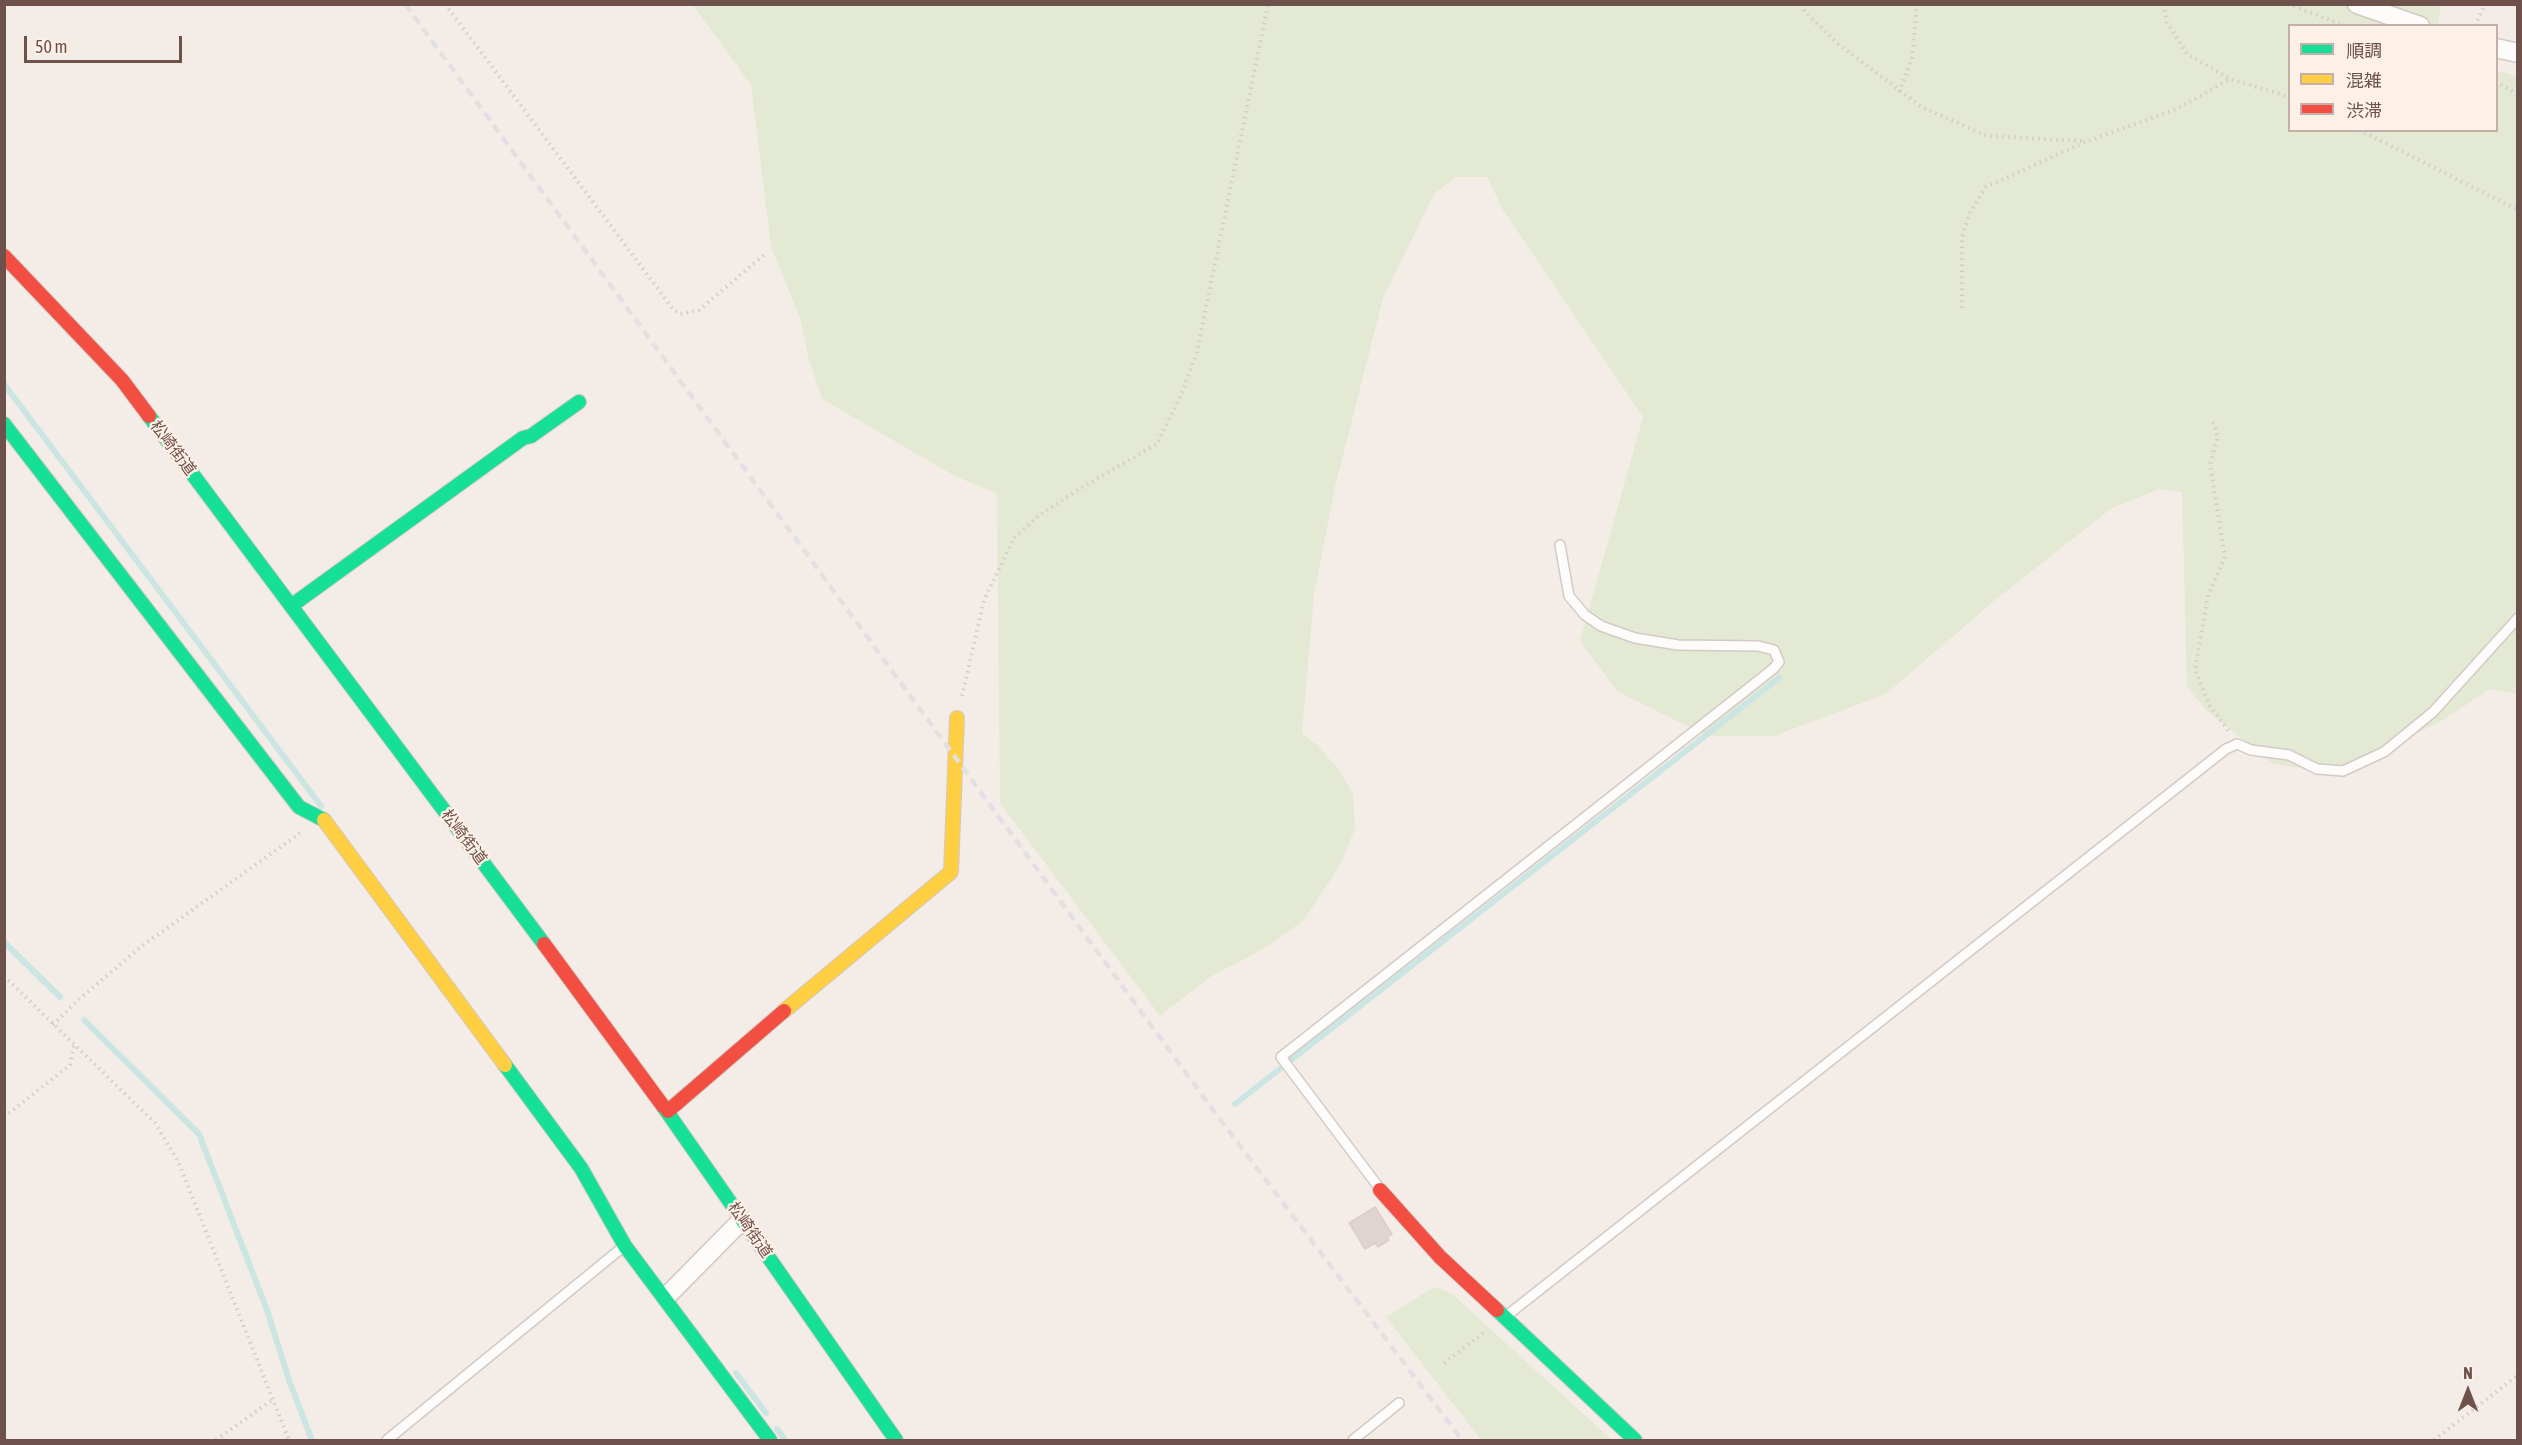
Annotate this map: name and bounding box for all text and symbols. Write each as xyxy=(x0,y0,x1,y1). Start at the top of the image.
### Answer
scale bar xyxy=(27,24,184,62)
legend xyxy=(2288,24,2498,132)
text: 50 m xyxy=(35,36,67,57)
text: 順調 xyxy=(2346,40,2382,61)
text: 混雑 xyxy=(2346,70,2382,91)
text: 渋滞 xyxy=(2346,100,2382,121)
street label: 松崎街道 xyxy=(146,417,200,479)
street label: 松崎街道 xyxy=(437,806,491,868)
street label: 松崎街道 xyxy=(724,1198,776,1262)
north arrow xyxy=(2438,1361,2498,1421)
text: N xyxy=(2463,1364,2473,1382)

